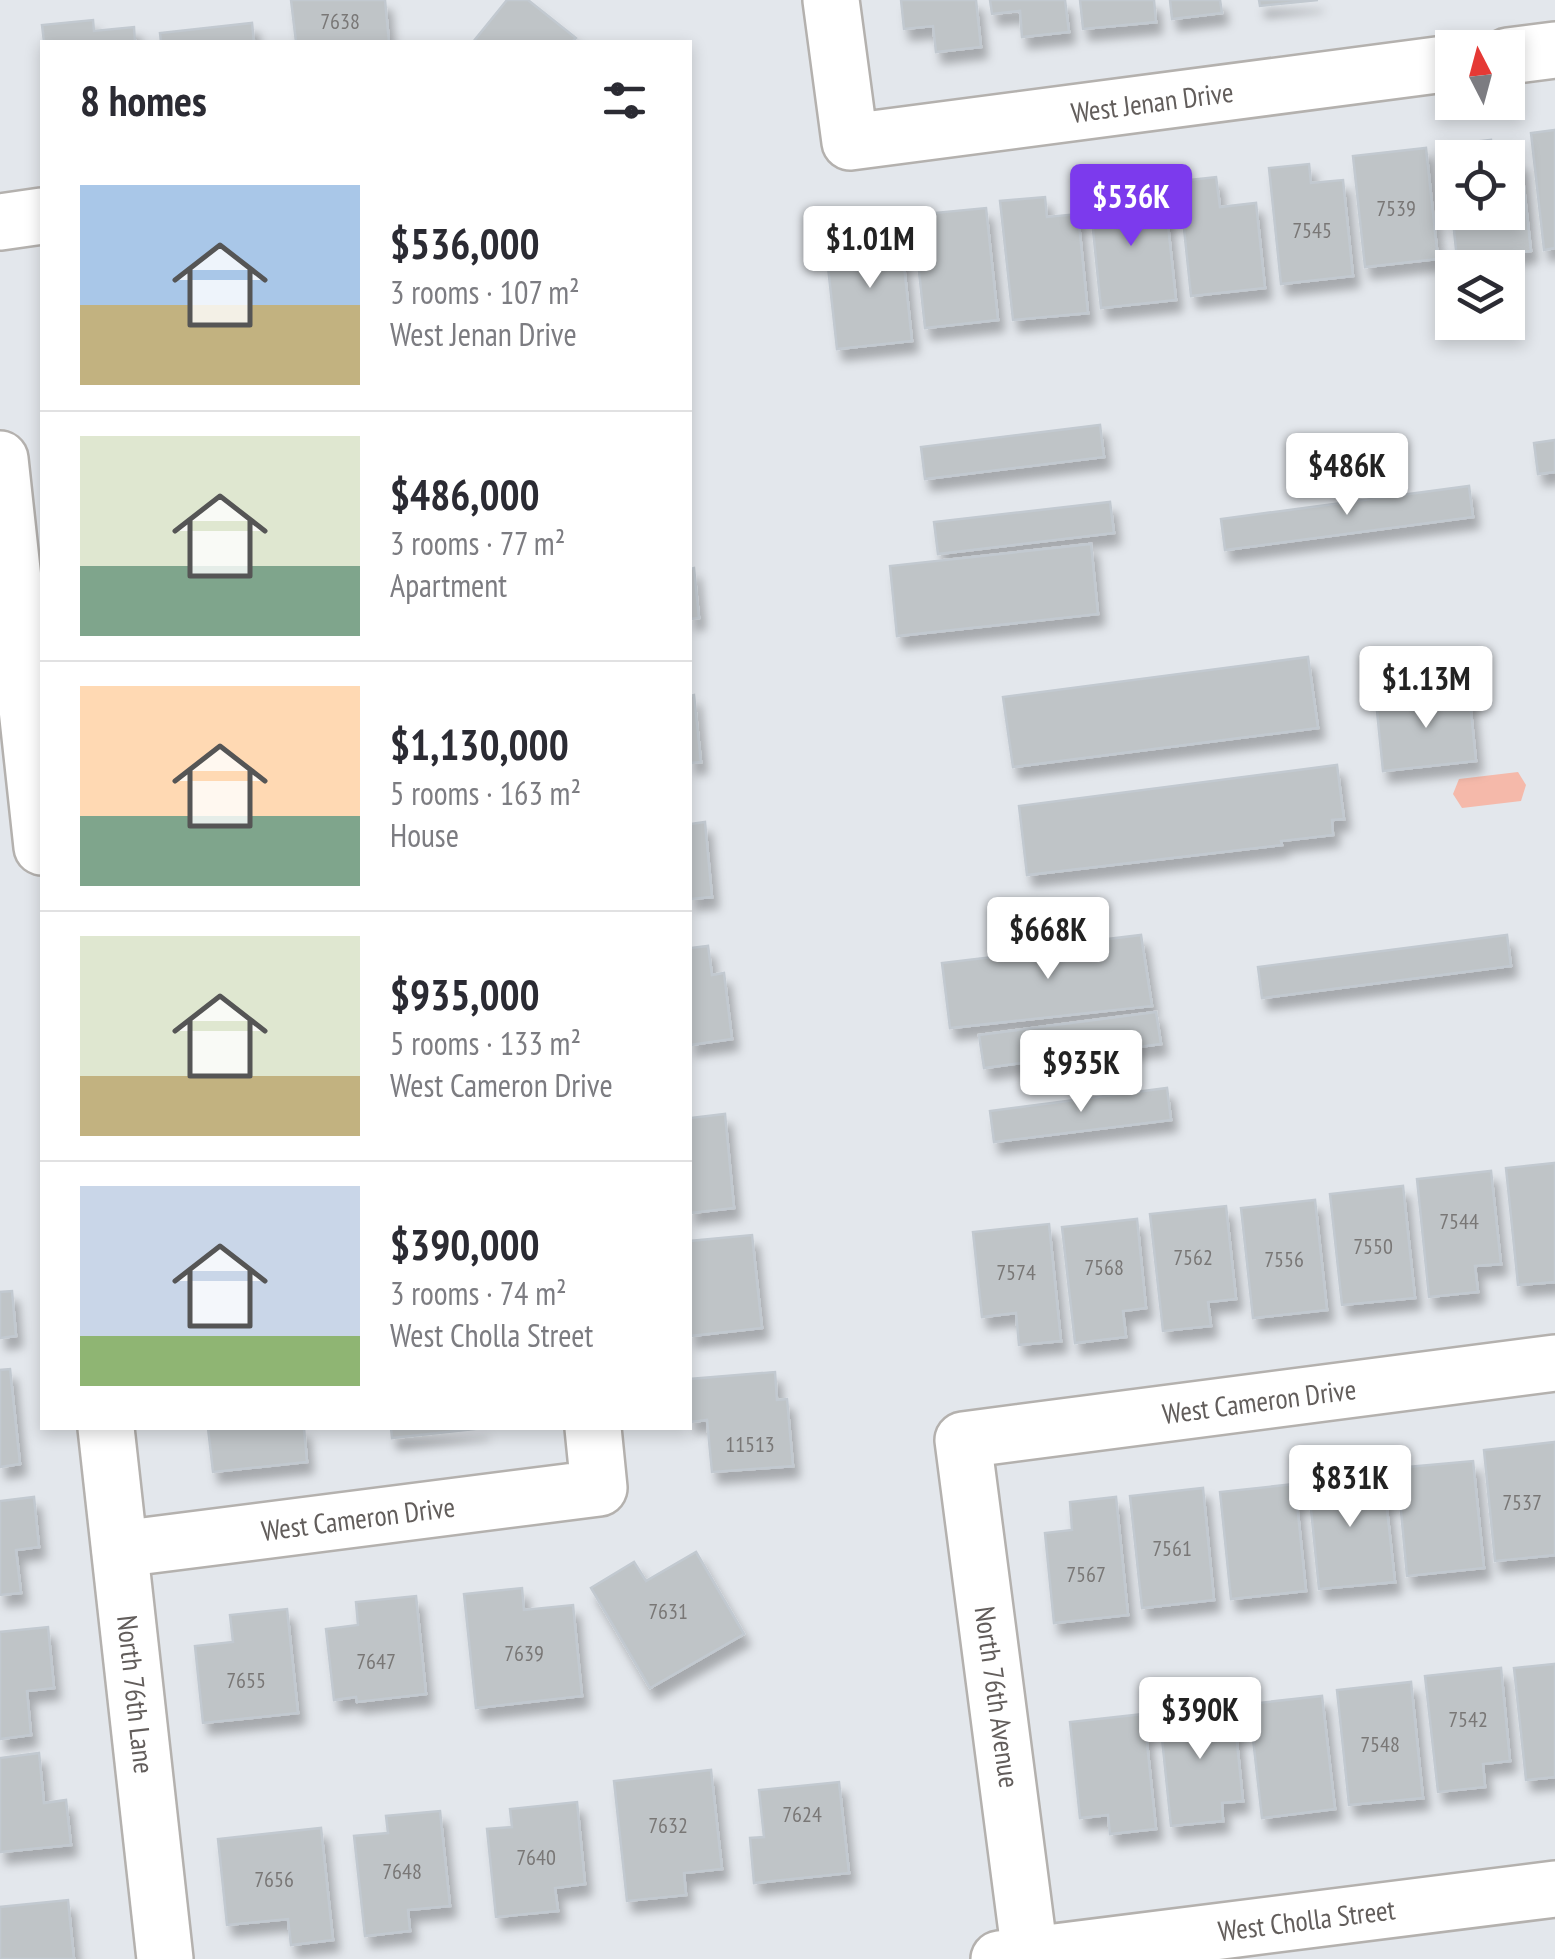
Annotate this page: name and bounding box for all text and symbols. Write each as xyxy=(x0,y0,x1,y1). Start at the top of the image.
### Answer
house number: 7638 xyxy=(320,7,360,35)
north arrow xyxy=(1435,30,1525,120)
map controls xyxy=(1435,30,1525,340)
text: 8 homes xyxy=(80,73,207,128)
icon: filters xyxy=(597,73,652,128)
street label: West Jenan Drive xyxy=(1069,73,1236,131)
button: locate xyxy=(1435,140,1525,230)
pin: $536K xyxy=(1061,164,1201,249)
text: $536K xyxy=(1092,175,1170,217)
house number: 7539 xyxy=(1376,194,1416,222)
pin: $1.01M xyxy=(789,206,951,291)
text: $536,000 xyxy=(390,216,540,271)
house number: 7545 xyxy=(1292,216,1332,244)
text: $1.01M xyxy=(825,217,915,259)
icon: home xyxy=(160,225,280,345)
button: layers xyxy=(1435,250,1525,340)
text: 3 rooms · 107 m² xyxy=(390,271,580,313)
text: West Jenan Drive xyxy=(390,313,577,355)
pin: $486K xyxy=(1277,433,1417,518)
text: $486K xyxy=(1308,444,1386,486)
text: $486,000 xyxy=(390,467,540,522)
icon: home xyxy=(160,476,280,596)
text: 3 rooms · 77 m² xyxy=(390,522,565,564)
text: Apartment xyxy=(390,564,507,606)
pin: $1.13M xyxy=(1345,646,1507,731)
text: $1.13M xyxy=(1381,657,1471,699)
text: $1,130,000 xyxy=(390,717,569,772)
icon: home xyxy=(160,726,280,846)
text: 5 rooms · 163 m² xyxy=(390,772,581,814)
text: House xyxy=(390,814,459,856)
pin: $668K xyxy=(978,897,1118,982)
text: $668K xyxy=(1009,908,1087,950)
text: $935,000 xyxy=(390,967,540,1022)
icon: home xyxy=(160,976,280,1096)
text: 5 rooms · 133 m² xyxy=(390,1022,581,1064)
pin: $935K xyxy=(1011,1030,1151,1115)
text: $935K xyxy=(1042,1041,1120,1083)
text: West Cameron Drive xyxy=(390,1064,613,1106)
house number: 7544 xyxy=(1439,1207,1479,1235)
text: $390,000 xyxy=(390,1217,540,1272)
icon: home xyxy=(160,1226,280,1346)
house number: 7550 xyxy=(1353,1232,1393,1260)
house number: 7562 xyxy=(1173,1243,1213,1271)
house number: 7556 xyxy=(1264,1245,1304,1273)
house number: 7568 xyxy=(1084,1253,1124,1281)
house number: 7574 xyxy=(996,1258,1036,1286)
text: 3 rooms · 74 m² xyxy=(390,1272,567,1314)
text: West Cholla Street xyxy=(390,1314,593,1356)
street label: West Cameron Drive xyxy=(1160,1370,1358,1432)
house number: 11513 xyxy=(725,1430,775,1458)
pin: $831K xyxy=(1280,1445,1420,1530)
text: $831K xyxy=(1311,1456,1389,1498)
street label: West Cameron Drive xyxy=(259,1488,457,1549)
house number: 7537 xyxy=(1502,1488,1542,1516)
house number: 7561 xyxy=(1152,1534,1192,1562)
house number: 7567 xyxy=(1066,1560,1106,1588)
house number: 7631 xyxy=(648,1597,688,1625)
street label: North 76th Avenue xyxy=(966,1604,1029,1790)
street label: North 76th Lane xyxy=(109,1613,163,1775)
house number: 7639 xyxy=(504,1639,544,1667)
house number: 7647 xyxy=(356,1647,396,1675)
house number: 7655 xyxy=(226,1666,266,1694)
pin: $390K xyxy=(1130,1677,1270,1762)
text: $390K xyxy=(1161,1688,1239,1730)
house number: 7542 xyxy=(1448,1705,1488,1733)
house number: 7548 xyxy=(1360,1730,1400,1758)
house number: 7624 xyxy=(782,1800,822,1828)
house number: 7632 xyxy=(648,1811,688,1839)
house number: 7640 xyxy=(516,1843,556,1871)
house number: 7648 xyxy=(382,1857,422,1885)
house number: 7656 xyxy=(254,1865,294,1893)
street label: West Cholla Street xyxy=(1216,1890,1397,1949)

